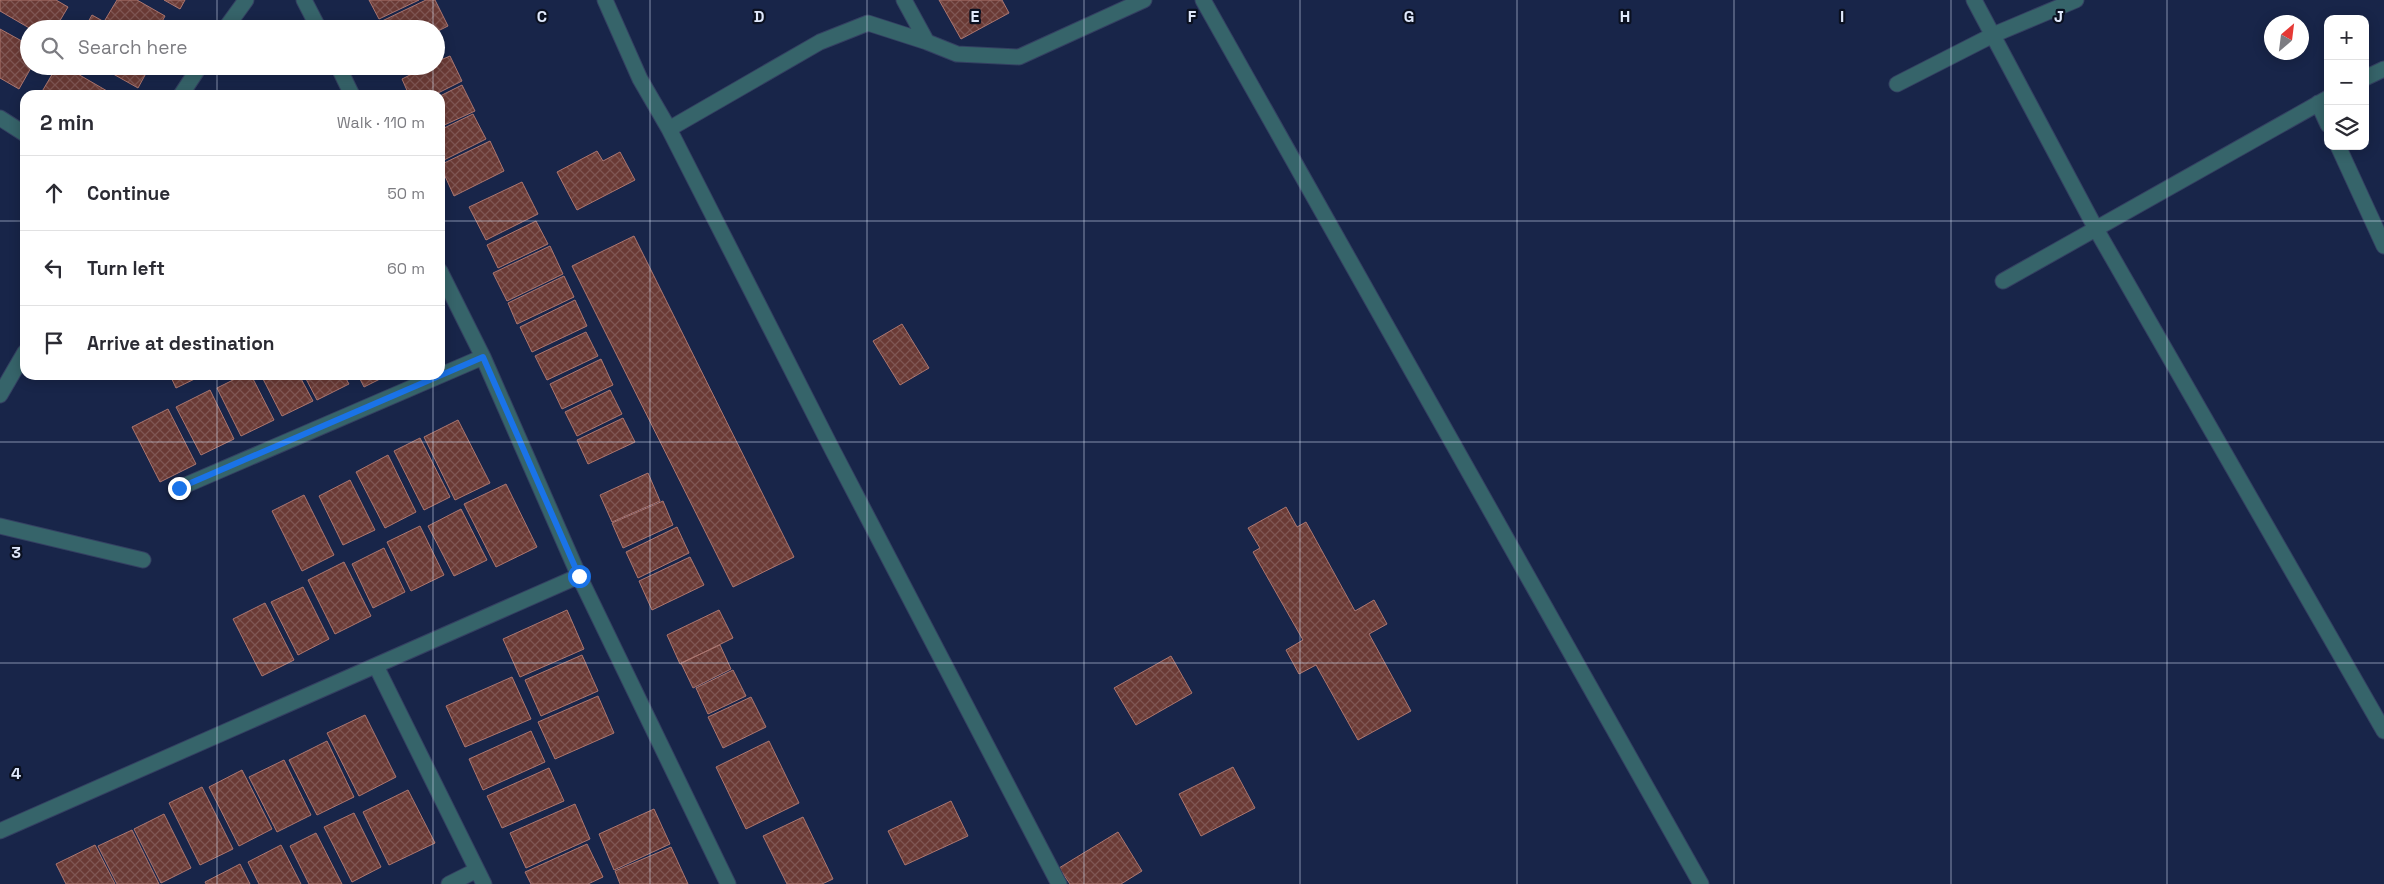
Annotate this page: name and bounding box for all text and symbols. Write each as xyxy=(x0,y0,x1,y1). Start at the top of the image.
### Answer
text: C xyxy=(537,6,547,27)
text: D xyxy=(754,6,764,27)
text: E xyxy=(971,6,980,27)
text: F xyxy=(1188,6,1197,27)
text: G xyxy=(1404,6,1414,27)
text: H xyxy=(1620,6,1630,27)
text: I xyxy=(1840,6,1844,27)
text: J xyxy=(2054,6,2064,27)
north arrow xyxy=(2264,15,2309,60)
map controls xyxy=(2324,15,2369,150)
button: + xyxy=(2324,15,2369,60)
search box xyxy=(20,20,445,75)
icon: search xyxy=(38,34,66,62)
text: Search here xyxy=(78,35,188,60)
button: − xyxy=(2324,60,2369,105)
button: layers xyxy=(2324,105,2369,150)
text: 2 min xyxy=(40,109,94,136)
text: Walk · 110 m xyxy=(337,112,425,133)
icon: ahead xyxy=(40,179,68,207)
text: Continue xyxy=(87,181,170,206)
text: 50 m xyxy=(387,183,425,204)
icon: left xyxy=(40,254,68,282)
text: Turn left xyxy=(87,256,165,281)
text: 60 m xyxy=(387,258,425,279)
icon: arrive xyxy=(40,329,68,357)
text: Arrive at destination xyxy=(87,331,275,356)
route end xyxy=(168,477,191,500)
text: 3 xyxy=(11,542,21,563)
route start xyxy=(568,565,591,588)
text: 4 xyxy=(11,763,21,784)

